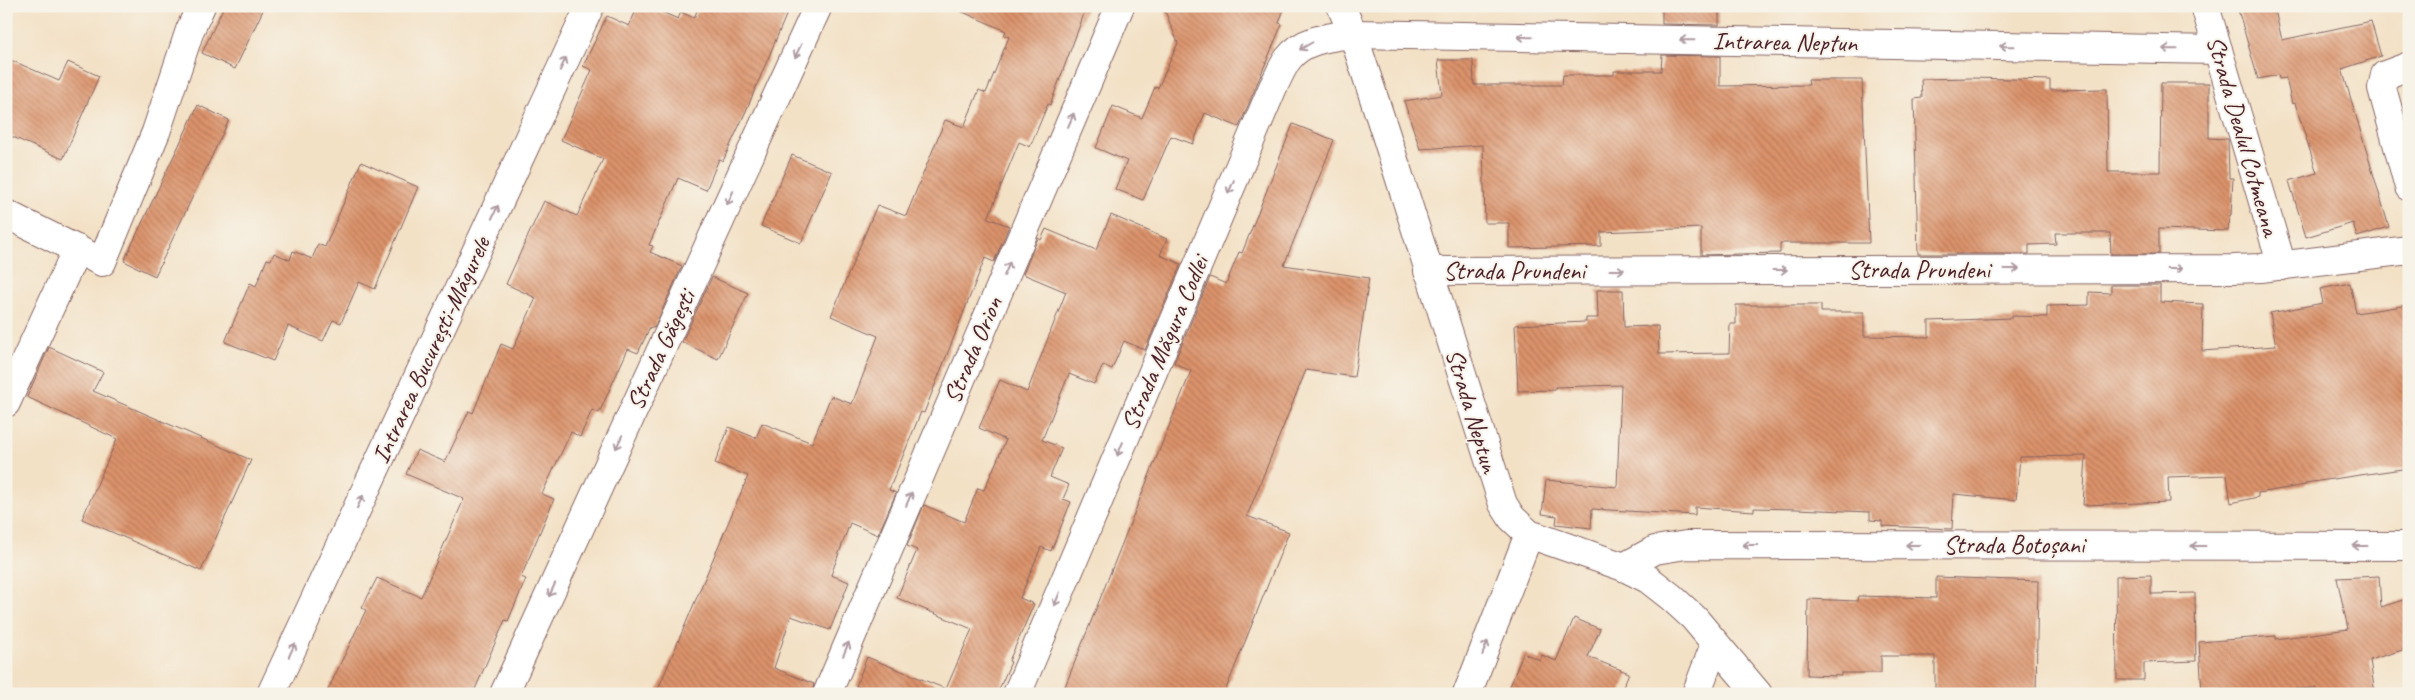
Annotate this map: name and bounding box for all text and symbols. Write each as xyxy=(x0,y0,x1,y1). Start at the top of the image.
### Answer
street label: Intrarea Neptun xyxy=(1713,25,1858,59)
one-way arrow xyxy=(1517,32,1533,42)
street label: Strada Dealul Cotmeana xyxy=(2199,32,2288,242)
one-way arrow xyxy=(1679,35,1696,45)
one-way arrow xyxy=(1299,41,1313,51)
one-way arrow xyxy=(1999,41,2016,51)
one-way arrow xyxy=(792,43,802,58)
one-way arrow xyxy=(2162,44,2178,54)
one-way arrow xyxy=(558,57,568,72)
one-way arrow xyxy=(1067,113,1077,128)
one-way arrow xyxy=(1226,179,1236,194)
one-way arrow xyxy=(725,190,734,205)
one-way arrow xyxy=(490,205,500,220)
street label: Intrarea București-Măgurele xyxy=(364,230,498,468)
street label: Strada Măgura Codlei xyxy=(1114,248,1217,435)
street label: Strada Prundeni xyxy=(1848,254,1993,286)
street label: Strada Prundeni xyxy=(1443,255,1588,287)
one-way arrow xyxy=(1003,262,1013,277)
one-way arrow xyxy=(2166,264,2182,274)
one-way arrow xyxy=(1608,265,1625,275)
one-way arrow xyxy=(1771,265,1787,275)
one-way arrow xyxy=(2004,265,2020,274)
street label: Strada Găgești xyxy=(619,282,704,415)
street label: Strada Orion xyxy=(936,291,1010,408)
street label: Strada Neptun xyxy=(1438,345,1507,479)
one-way arrow xyxy=(614,434,623,449)
one-way arrow xyxy=(1115,441,1125,456)
one-way arrow xyxy=(905,492,915,507)
one-way arrow xyxy=(356,495,365,510)
street label: Strada Botoșani xyxy=(1943,529,2088,561)
one-way arrow xyxy=(1742,540,1758,550)
one-way arrow xyxy=(1905,540,1921,550)
one-way arrow xyxy=(2190,541,2206,550)
one-way arrow xyxy=(2352,541,2368,551)
one-way arrow xyxy=(546,582,556,597)
one-way arrow xyxy=(1051,591,1061,606)
one-way arrow xyxy=(1480,641,1490,656)
one-way arrow xyxy=(287,642,297,657)
one-way arrow xyxy=(841,642,851,657)

